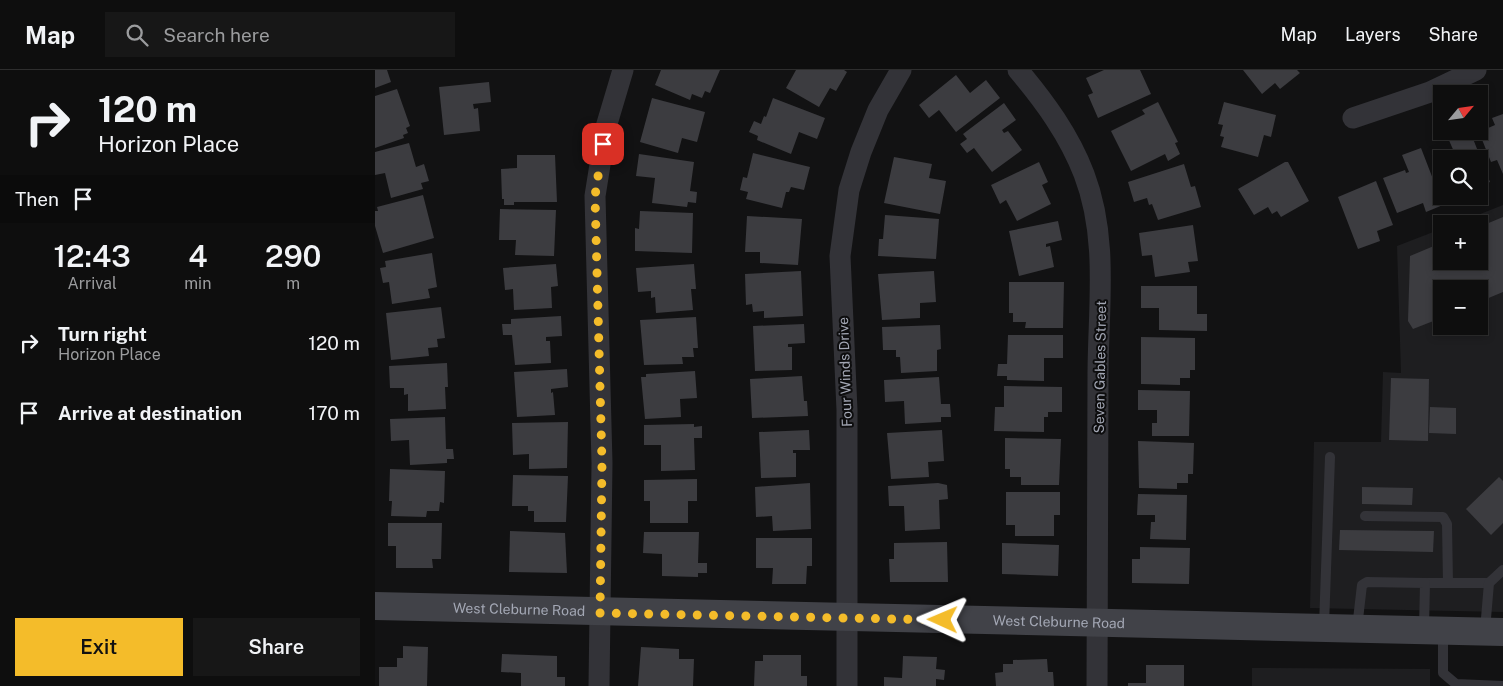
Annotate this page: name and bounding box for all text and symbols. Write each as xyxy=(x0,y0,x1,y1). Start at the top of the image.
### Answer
search box xyxy=(105,12,455,57)
text: Map xyxy=(25,21,75,49)
icon: search xyxy=(123,21,151,49)
text: Search here xyxy=(163,24,270,46)
text: Map xyxy=(1281,24,1317,45)
text: Layers xyxy=(1345,24,1401,45)
text: Share xyxy=(1429,24,1478,45)
north arrow xyxy=(1433,85,1487,140)
map controls xyxy=(1433,85,1488,335)
text: 120 m xyxy=(98,89,197,130)
icon: right xyxy=(15,90,80,155)
pin xyxy=(582,123,624,165)
icon: arrive xyxy=(589,130,617,158)
text: Horizon Place xyxy=(98,131,239,157)
button: search xyxy=(1433,150,1488,205)
icon: arrive xyxy=(69,185,97,213)
text: Then xyxy=(15,188,59,210)
button: + xyxy=(1433,215,1488,270)
text: 12:43 xyxy=(54,238,131,274)
text: 4 xyxy=(188,238,207,274)
text: 290 xyxy=(265,238,321,274)
text: Arrival xyxy=(67,274,117,293)
text: min xyxy=(184,274,211,293)
text: m xyxy=(286,274,300,293)
button: − xyxy=(1433,280,1488,335)
street label: Seven Gables Street xyxy=(1091,300,1109,434)
street label: Four Winds Drive xyxy=(835,317,855,427)
text: Turn right xyxy=(58,323,147,345)
icon: right xyxy=(15,329,43,357)
text: 120 m xyxy=(308,332,360,354)
text: Horizon Place xyxy=(58,345,161,364)
icon: arrive xyxy=(15,399,43,427)
text: Arrive at destination xyxy=(58,402,242,424)
text: 170 m xyxy=(309,402,360,424)
position arrow xyxy=(916,593,968,645)
street label: West Cleburne Road xyxy=(453,600,585,619)
street label: West Cleburne Road xyxy=(992,612,1125,631)
button: Exit xyxy=(15,618,183,676)
button: Share xyxy=(193,618,360,676)

